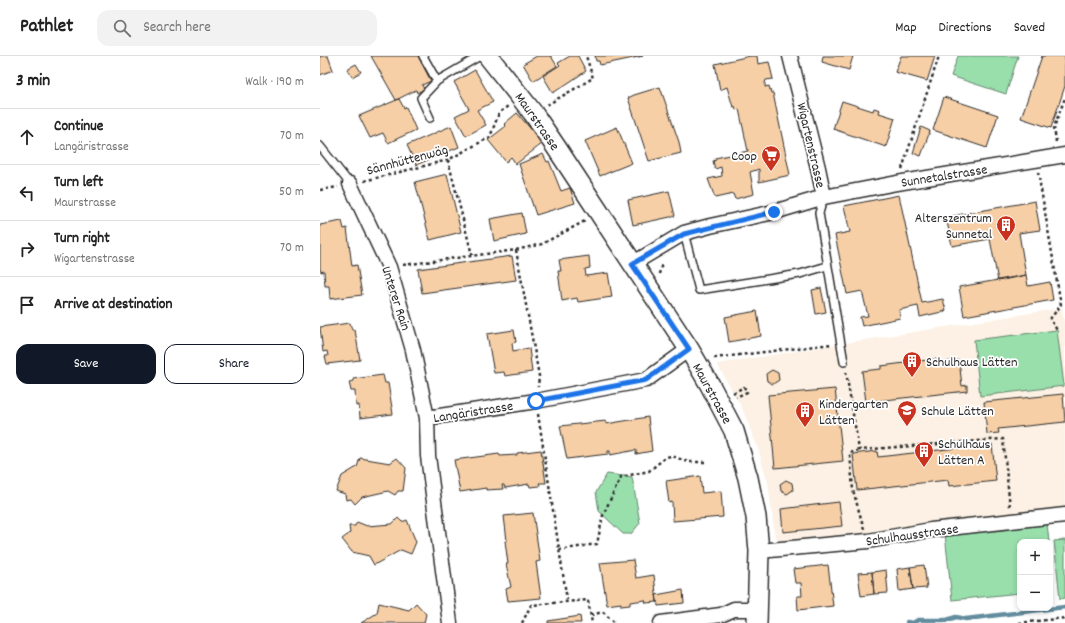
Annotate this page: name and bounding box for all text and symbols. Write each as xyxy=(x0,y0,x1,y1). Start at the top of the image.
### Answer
search box xyxy=(97,10,377,46)
text: Pathlet xyxy=(20,14,73,41)
icon: search xyxy=(111,17,133,39)
text: Search here xyxy=(143,17,211,39)
text: Map xyxy=(895,18,917,38)
text: Directions xyxy=(939,18,992,38)
text: Saved xyxy=(1014,18,1045,38)
text: 3 min xyxy=(16,70,50,94)
text: Walk · 190 m xyxy=(245,73,304,92)
street label: Maurstrasse xyxy=(509,89,564,155)
street label: Wigartenstrasse xyxy=(791,101,830,190)
text: Continue xyxy=(54,116,103,138)
icon: ahead xyxy=(16,126,38,148)
text: 70 m xyxy=(280,127,304,146)
text: Langäristrasse xyxy=(54,138,129,157)
street label: Sännhüttenwäg xyxy=(365,140,451,181)
supermarket icon: Coop xyxy=(760,144,782,172)
place label: Coop xyxy=(731,147,757,167)
street label: Sunnetalstrasse xyxy=(900,160,989,194)
text: Turn left xyxy=(54,172,103,194)
icon: left xyxy=(16,182,38,204)
text: 50 m xyxy=(279,183,304,202)
text: Maurstrasse xyxy=(54,194,116,213)
route end xyxy=(765,203,783,221)
place label: Alterszentrum Sunnetal xyxy=(915,209,993,245)
building icon: Alterszentrum Sunnetal xyxy=(995,214,1017,242)
text: Turn right xyxy=(54,228,110,250)
icon: right xyxy=(16,238,38,260)
text: 70 m xyxy=(280,239,304,258)
text: Wigartenstrasse xyxy=(54,250,135,269)
street label: Unterer Rain xyxy=(375,264,415,333)
icon: arrive xyxy=(16,294,38,316)
text: Arrive at destination xyxy=(54,294,172,316)
button: Save xyxy=(16,344,156,384)
button: Share xyxy=(164,344,304,384)
building icon: Schulhaus Lätten xyxy=(901,350,923,378)
place label: Schulhaus Lätten xyxy=(926,353,1017,373)
street label: Maurstrasse xyxy=(686,360,736,428)
route start xyxy=(527,392,545,410)
place label: Kindergarten Lätten xyxy=(819,395,888,431)
street label: Langäristrasse xyxy=(432,397,515,429)
school or university icon: Schule Lätten xyxy=(896,399,918,427)
building icon: Kindergarten Lätten xyxy=(794,400,816,428)
place label: Schule Lätten xyxy=(921,402,994,422)
place label: Schulhaus Lätten A xyxy=(938,435,991,471)
building icon: Schulhaus Lätten A xyxy=(913,440,935,468)
street label: Schulhausstrasse xyxy=(865,520,960,552)
map controls xyxy=(1017,539,1053,611)
button: + xyxy=(1017,539,1053,575)
button: − xyxy=(1017,575,1053,611)

